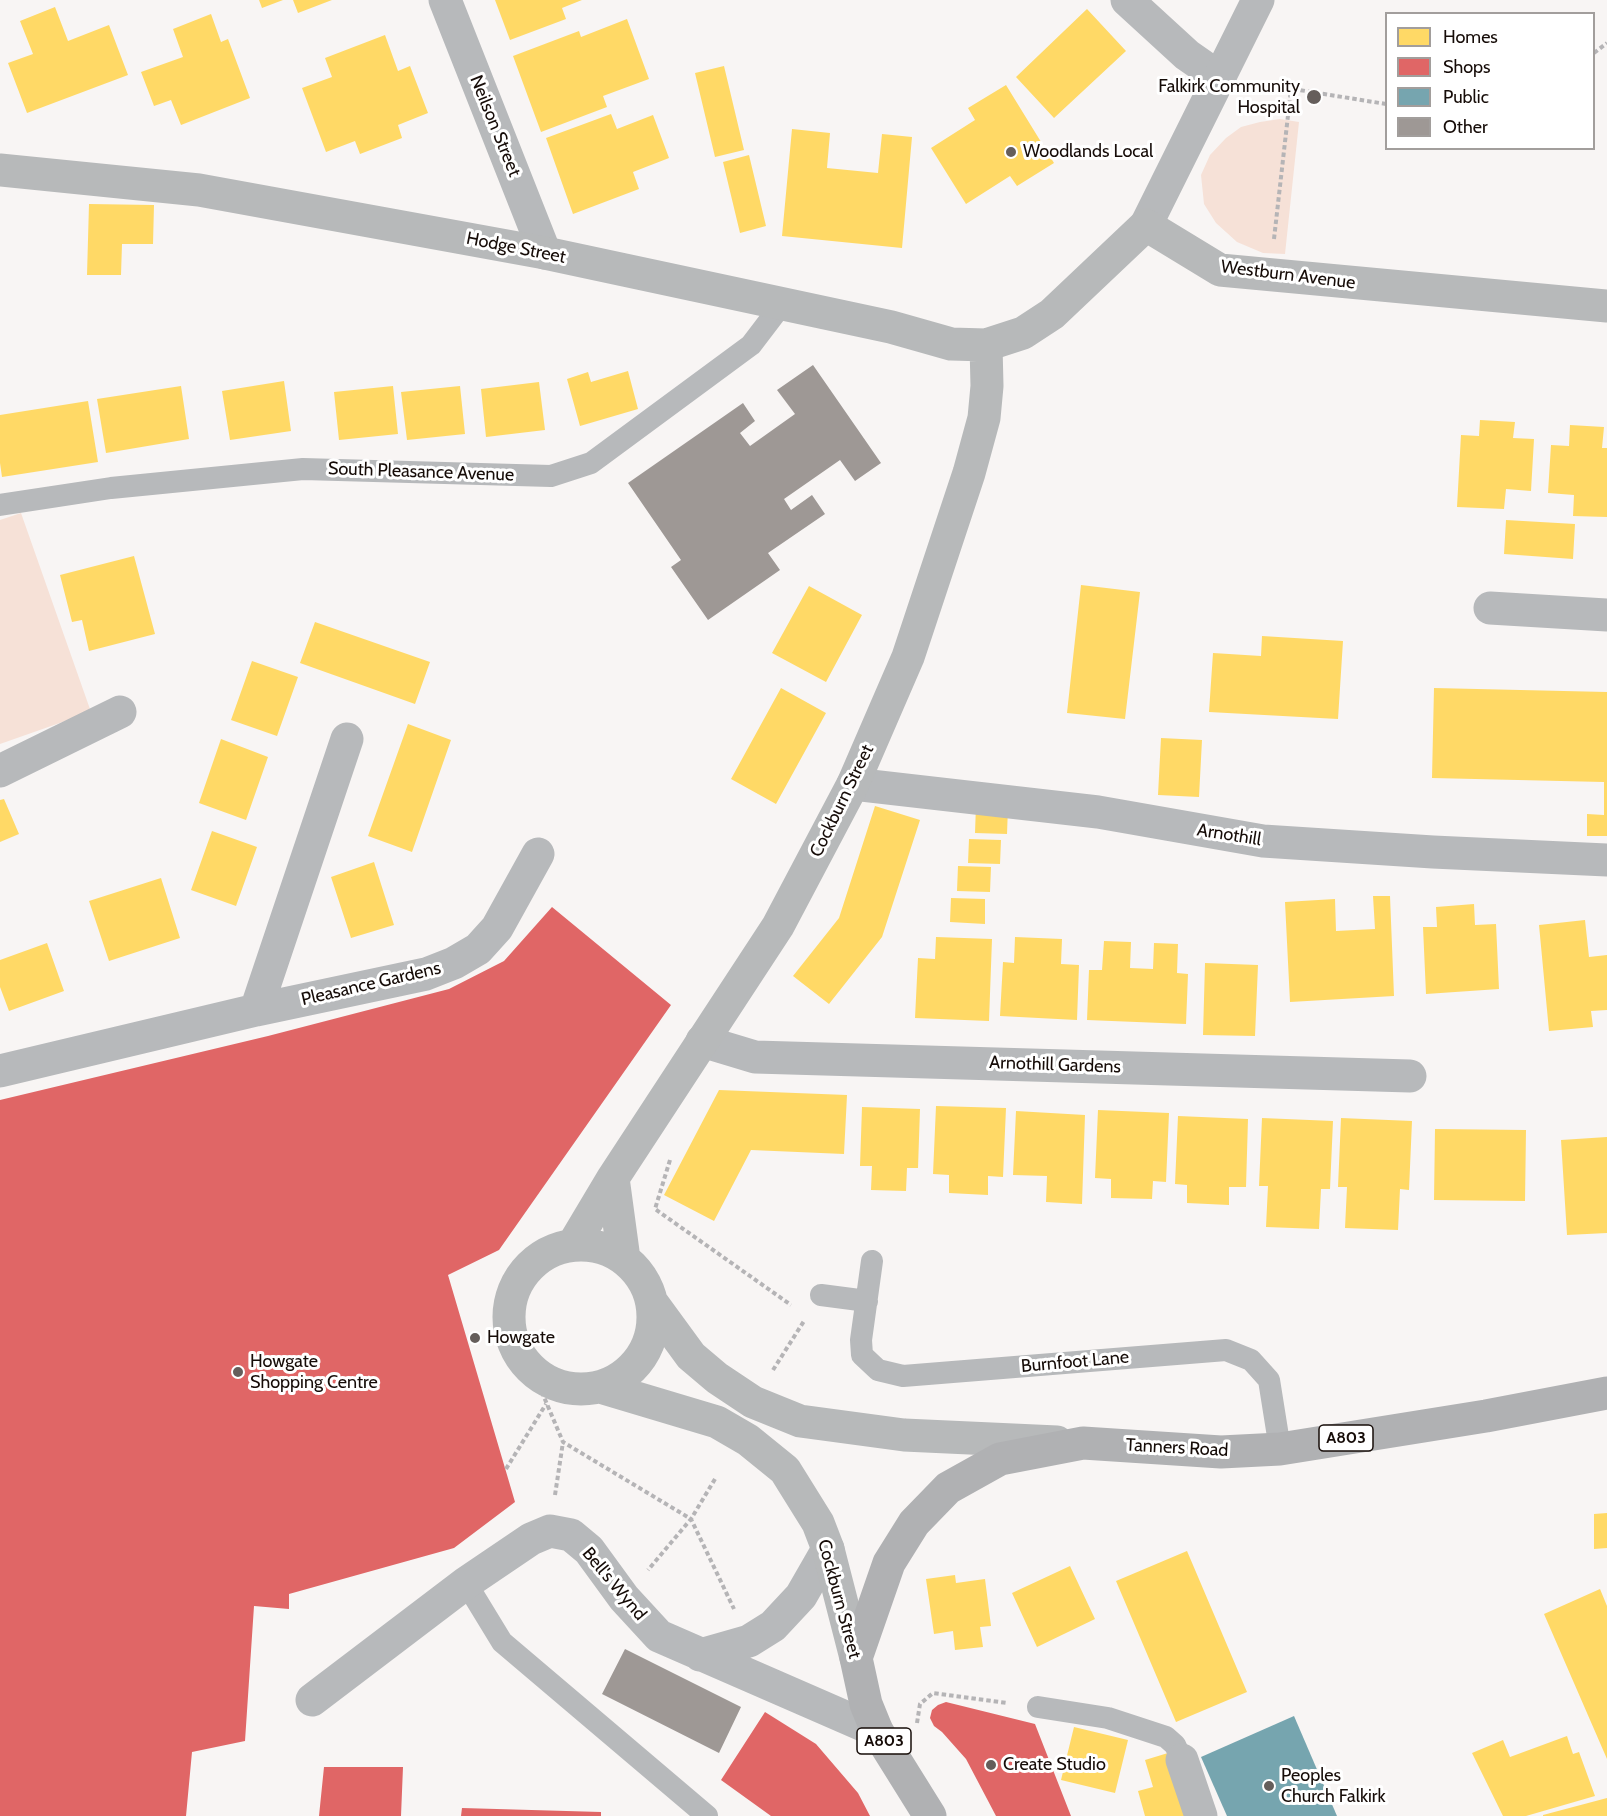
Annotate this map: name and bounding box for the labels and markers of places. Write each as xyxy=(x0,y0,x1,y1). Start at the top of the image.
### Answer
place label: Falkirk Community Hospital xyxy=(1158,76,1300,118)
marker: Falkirk Community Hospital xyxy=(1305,88,1323,106)
place label: Woodlands Local xyxy=(1023,141,1153,163)
marker: Woodlands Local xyxy=(1004,145,1018,159)
place label: Howgate xyxy=(487,1327,555,1349)
marker: Howgate xyxy=(468,1331,482,1345)
place label: Howgate Shopping Centre xyxy=(250,1351,378,1394)
marker: Howgate Shopping Centre xyxy=(231,1365,245,1379)
place label: Create Studio xyxy=(1003,1754,1106,1776)
marker: Create Studio xyxy=(984,1758,998,1772)
place label: Peoples Church Falkirk xyxy=(1281,1765,1386,1808)
marker: Peoples Church Falkirk xyxy=(1262,1779,1276,1793)

